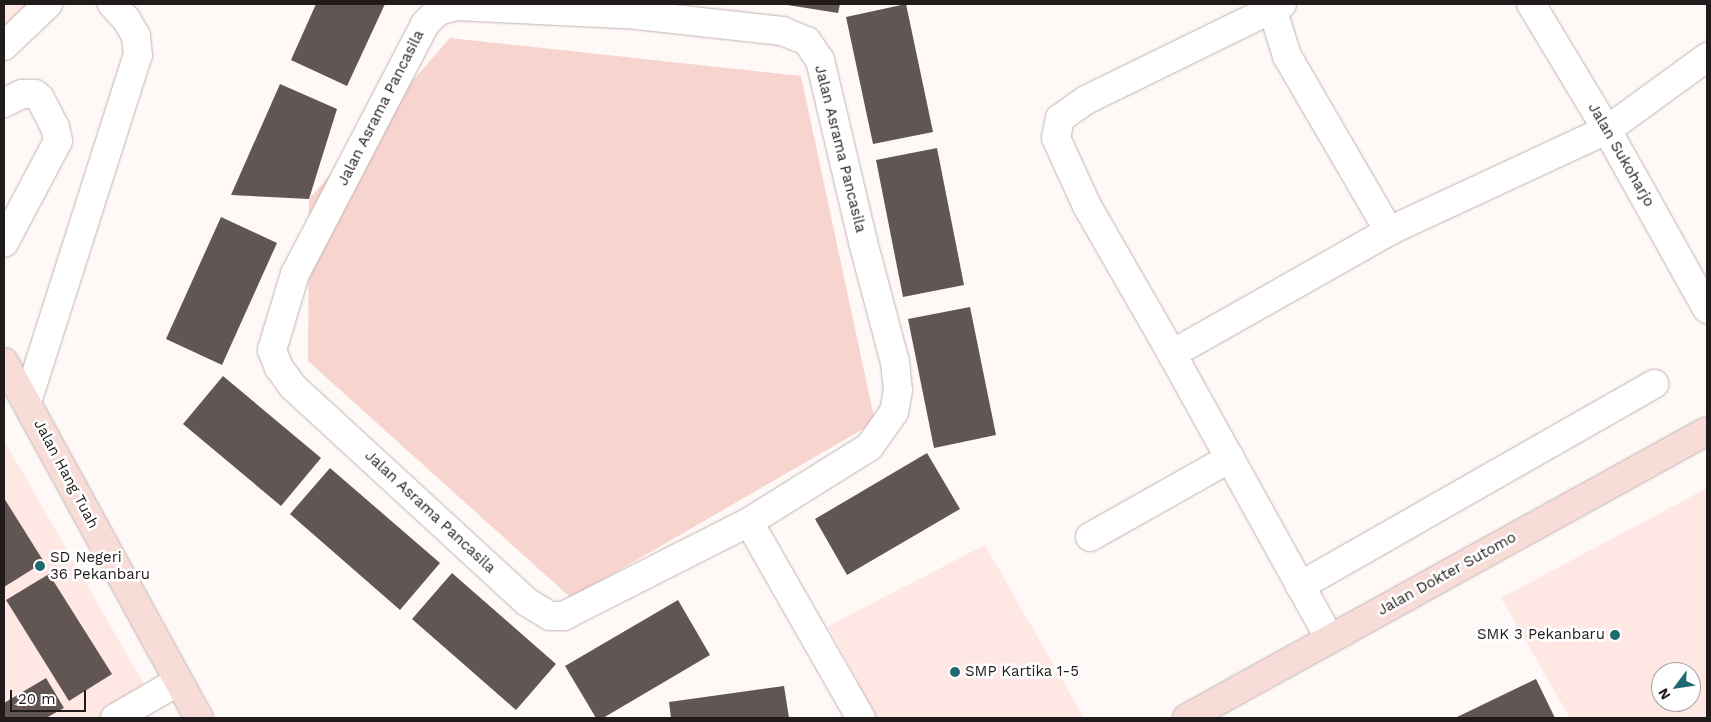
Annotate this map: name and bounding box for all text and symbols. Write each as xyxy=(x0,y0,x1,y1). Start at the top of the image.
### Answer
street label: Jalan Asrama Pancasila xyxy=(334,27,428,189)
street label: Jalan Asrama Pancasila xyxy=(810,63,870,235)
street label: Jalan Sukoharjo xyxy=(1584,100,1658,210)
street label: Jalan Hang Tuah xyxy=(30,416,102,532)
street label: Jalan Asrama Pancasila xyxy=(361,446,499,578)
street label: Jalan Dokter Sutomo xyxy=(1374,528,1520,620)
place label: SD Negeri 36 Pekanbaru xyxy=(50,548,150,583)
marker: SD Negeri 36 Pekanbaru xyxy=(34,560,46,572)
place label: SMK 3 Pekanbaru xyxy=(1477,626,1605,644)
marker: SMK 3 Pekanbaru xyxy=(1609,629,1621,641)
north arrow xyxy=(1651,662,1701,712)
place label: SMP Kartika 1-5 xyxy=(965,663,1080,681)
marker: SMP Kartika 1-5 xyxy=(949,666,961,678)
scale bar xyxy=(12,680,89,712)
text: N xyxy=(1654,686,1674,703)
text: 20 m xyxy=(18,690,56,708)

